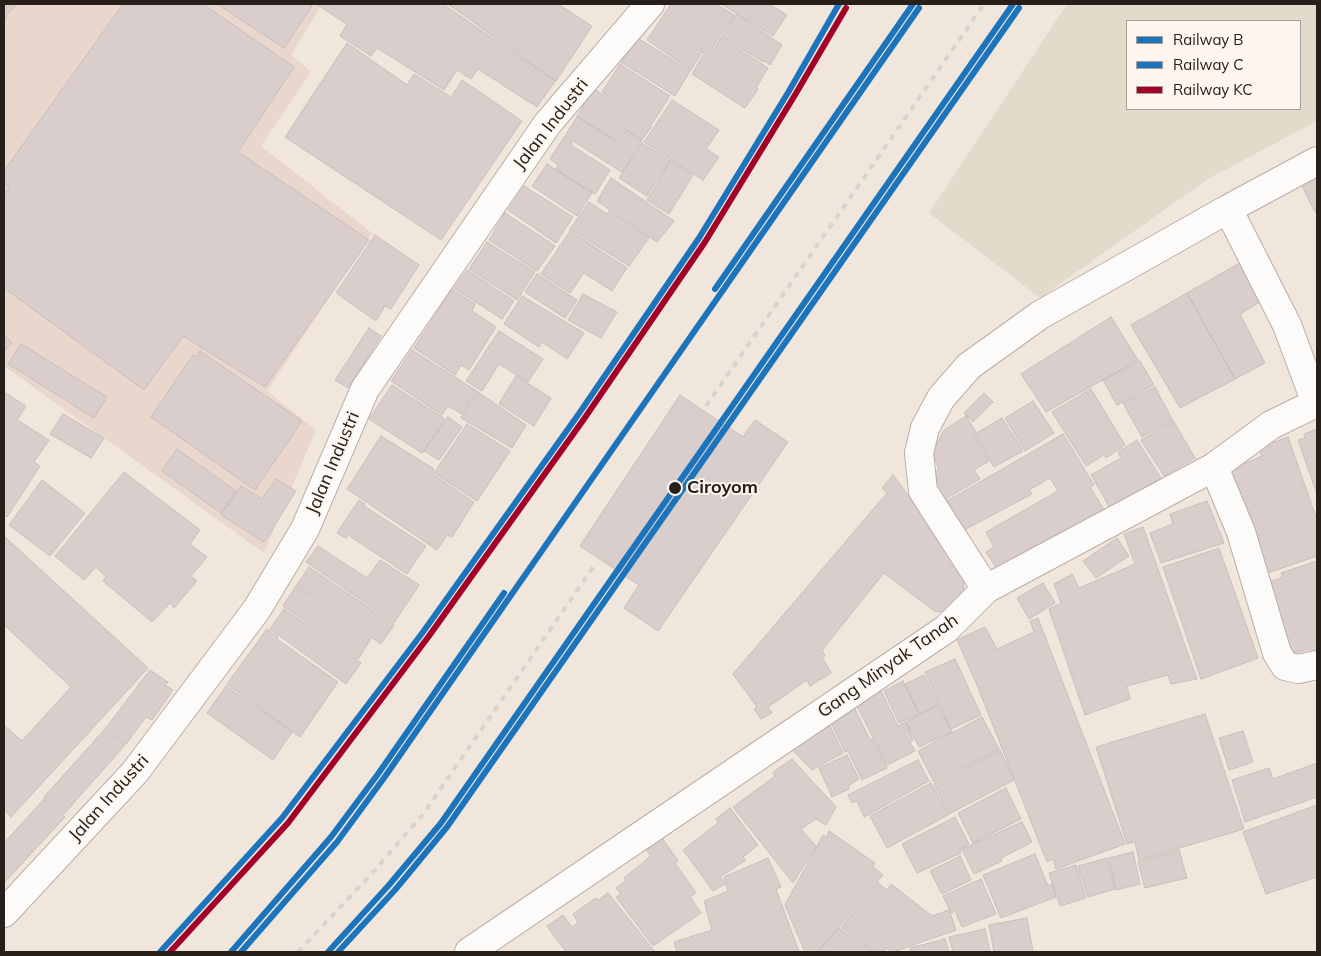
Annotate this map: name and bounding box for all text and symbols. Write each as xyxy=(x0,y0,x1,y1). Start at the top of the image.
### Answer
legend xyxy=(1126,20,1301,110)
text: Railway B xyxy=(1173,30,1243,49)
text: Railway C xyxy=(1173,55,1243,74)
street label: Jalan Industri xyxy=(509,74,593,174)
text: Railway KC xyxy=(1173,80,1253,99)
street label: Jalan Industri xyxy=(302,408,364,518)
place label: Ciroyom xyxy=(687,477,758,499)
marker: Ciroyom xyxy=(667,480,683,496)
street label: Gang Minyak Tanah xyxy=(814,609,962,723)
street label: Jalan Industri xyxy=(64,750,154,846)

